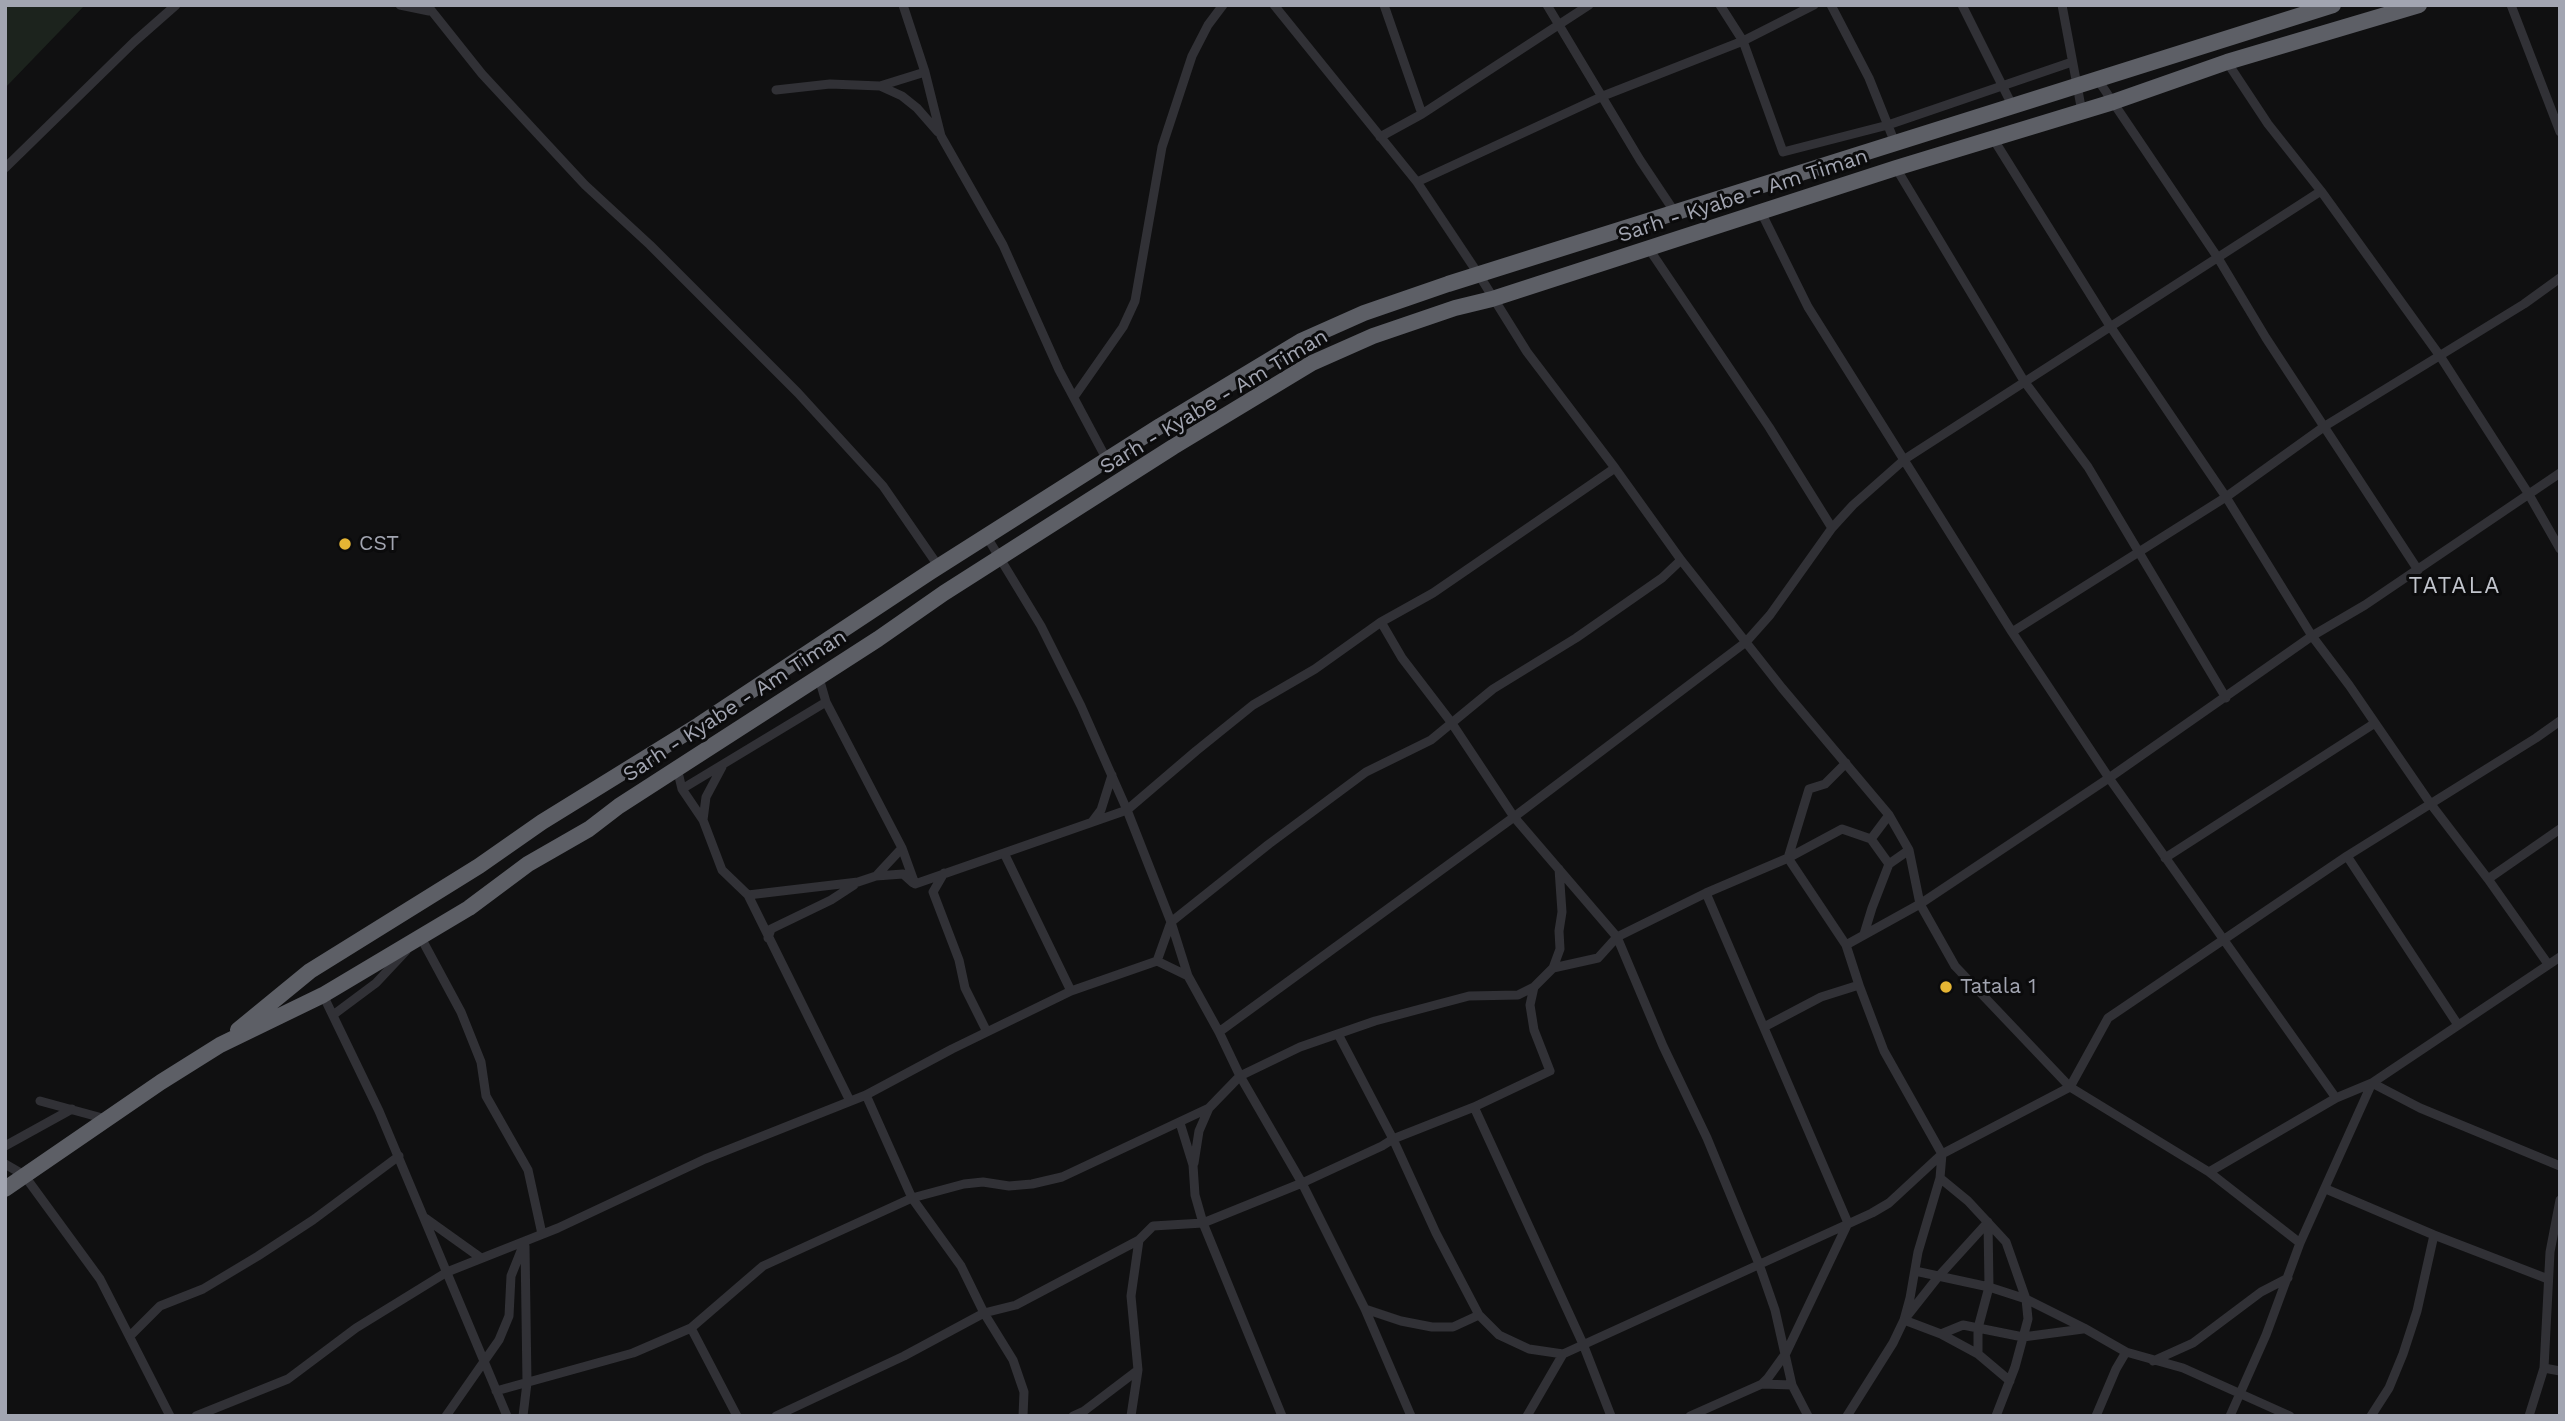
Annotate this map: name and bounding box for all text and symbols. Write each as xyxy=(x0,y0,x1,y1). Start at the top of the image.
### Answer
street label: Sarh - Kyabe - Am Timan xyxy=(1615,144,1871,248)
street label: Sarh - Kyabe - Am Timan xyxy=(1096,324,1332,480)
place label: CST xyxy=(359,531,399,557)
marker: CST xyxy=(337,536,353,552)
district label: TATALA xyxy=(2409,572,2501,600)
street label: Sarh - Kyabe - Am Timan xyxy=(619,624,851,788)
place label: Tatala 1 xyxy=(1960,974,2036,1000)
marker: Tatala 1 xyxy=(1938,979,1954,995)

